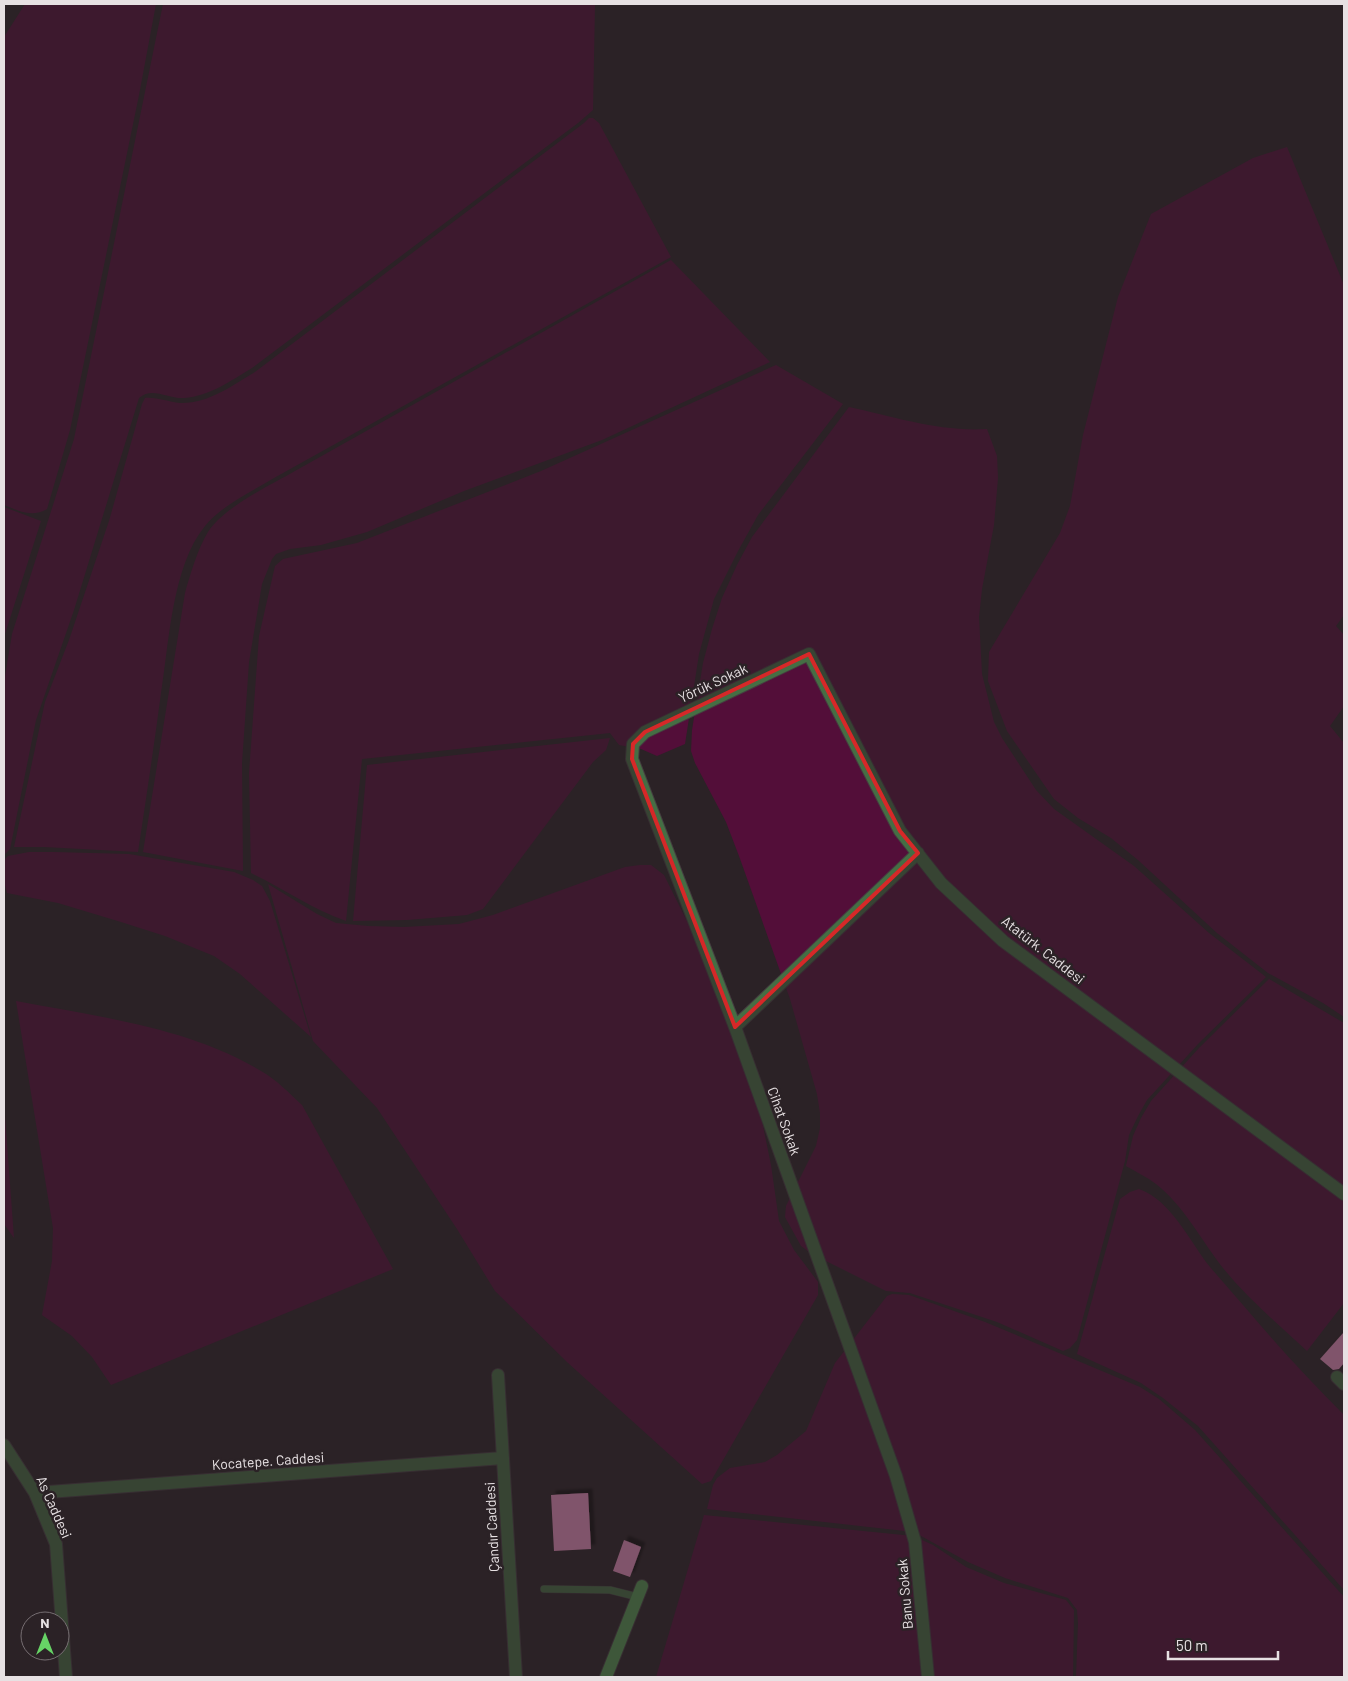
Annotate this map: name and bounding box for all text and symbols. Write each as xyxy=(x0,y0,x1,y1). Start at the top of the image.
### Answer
street label: Yörük Sokak xyxy=(676,659,750,706)
street label: Atatürk. Caddesi xyxy=(998,912,1088,987)
street label: Cihat Sokak xyxy=(764,1084,805,1157)
street label: Kocatepe. Caddesi xyxy=(211,1448,325,1473)
street label: As Caddesi xyxy=(33,1473,76,1541)
street label: Çandır Caddesi xyxy=(481,1482,502,1572)
street label: Banu Sokak xyxy=(893,1558,916,1630)
north arrow xyxy=(20,1611,70,1661)
text: N xyxy=(40,1614,50,1631)
scale bar xyxy=(1168,1628,1278,1660)
text: 50 m xyxy=(1176,1636,1208,1654)

